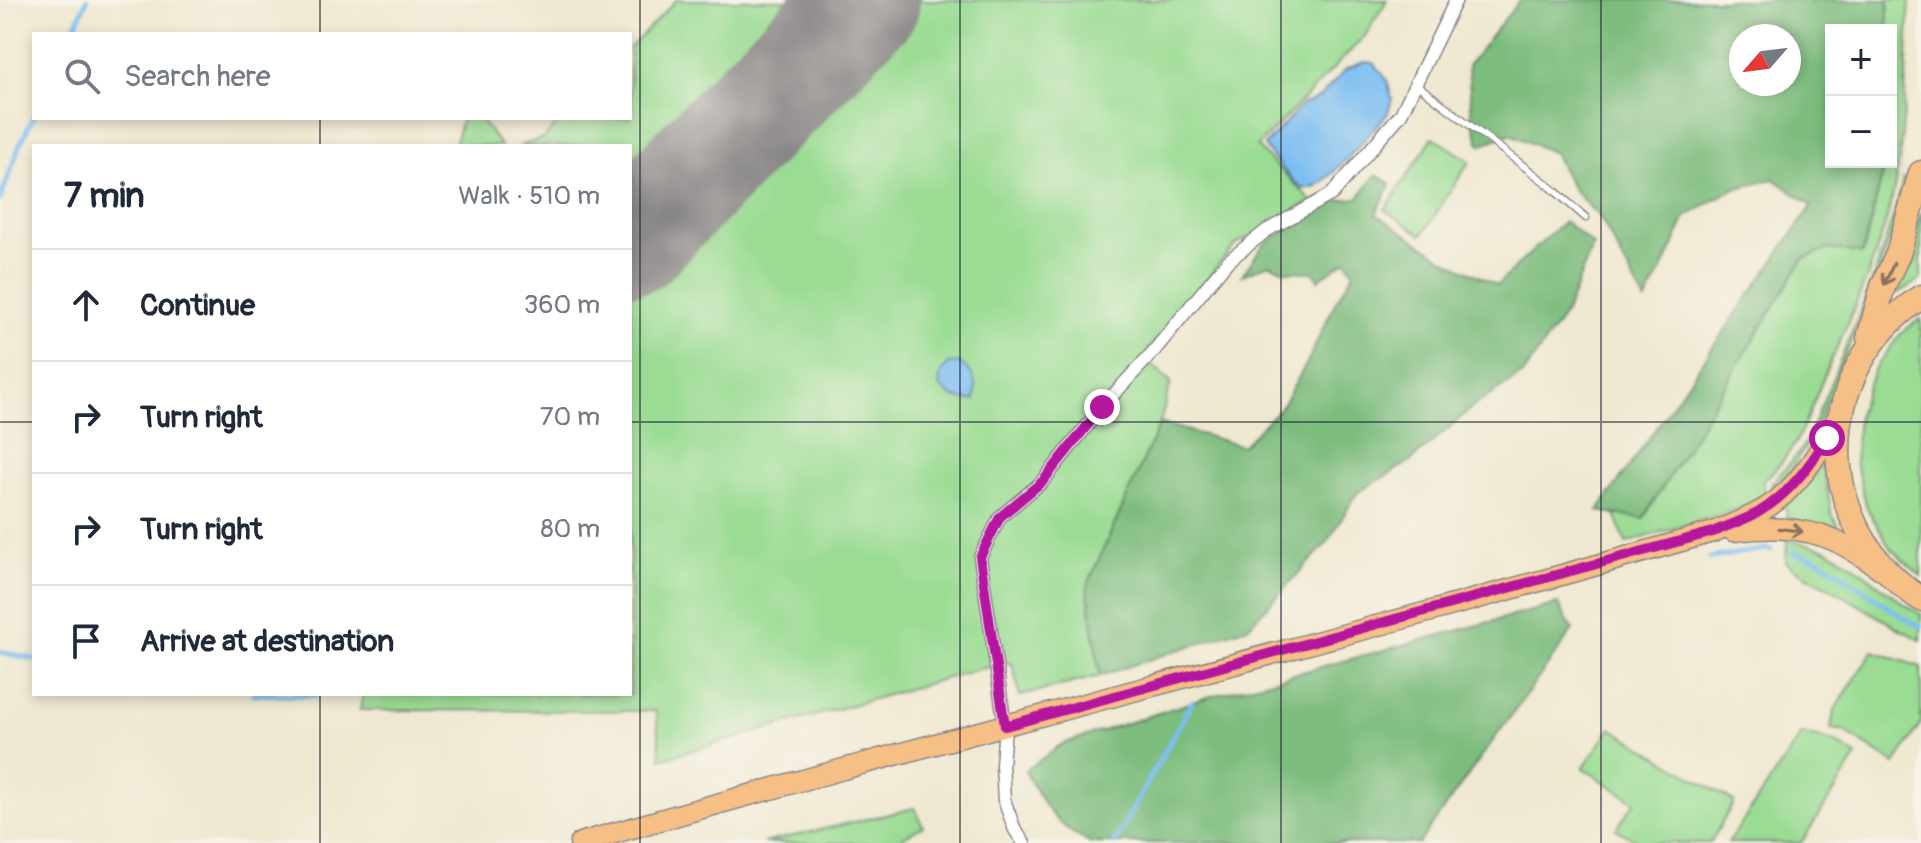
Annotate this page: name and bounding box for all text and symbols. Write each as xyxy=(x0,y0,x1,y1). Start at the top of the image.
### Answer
north arrow xyxy=(1729,24,1801,96)
map controls xyxy=(1825,24,1897,168)
button: + xyxy=(1825,24,1897,96)
search box xyxy=(32,32,632,120)
icon: search xyxy=(60,54,104,98)
text: Search here xyxy=(124,58,271,95)
button: − xyxy=(1825,96,1897,168)
text: 7 min xyxy=(64,175,145,218)
text: Walk · 510 m xyxy=(458,180,600,212)
one-way arrow xyxy=(1881,262,1896,286)
icon: ahead xyxy=(64,283,108,327)
text: Continue xyxy=(140,287,255,324)
text: 360 m xyxy=(524,289,600,321)
route end xyxy=(1084,389,1120,425)
icon: right xyxy=(64,395,108,439)
text: Turn right xyxy=(140,399,263,436)
text: 70 m xyxy=(540,401,600,433)
route start xyxy=(1809,420,1845,456)
icon: right xyxy=(64,507,108,551)
text: Turn right xyxy=(140,511,263,548)
text: 80 m xyxy=(540,513,600,545)
one-way arrow xyxy=(1778,523,1803,538)
icon: arrive xyxy=(64,619,108,663)
text: Arrive at destination xyxy=(140,623,394,660)

